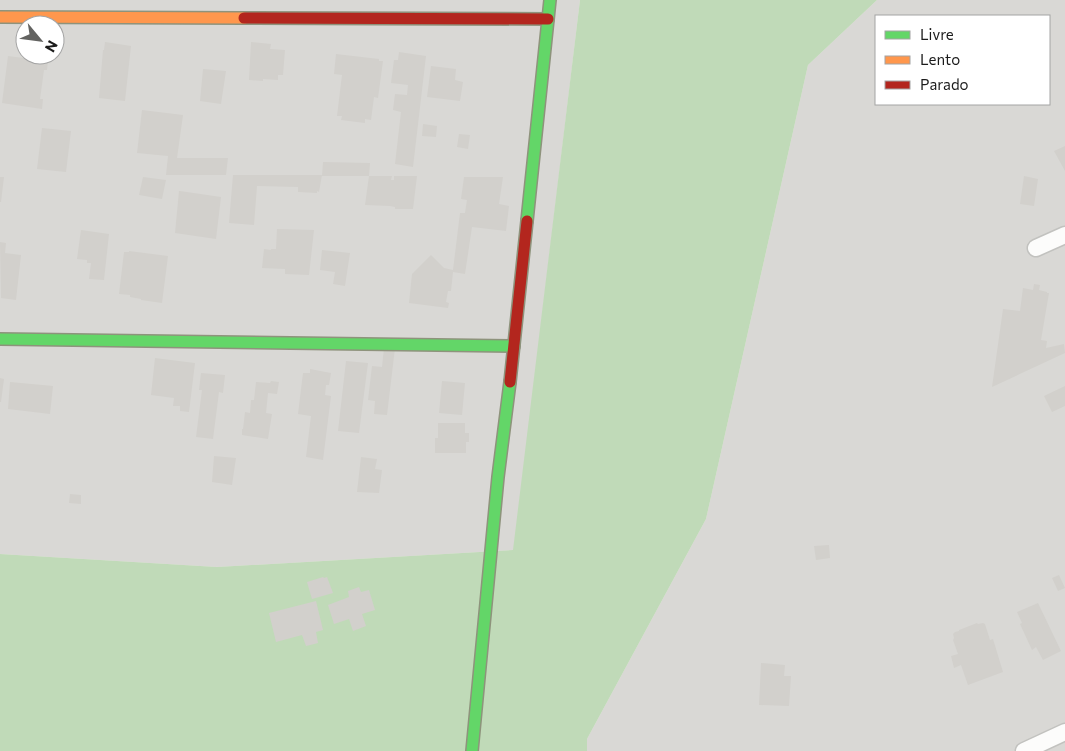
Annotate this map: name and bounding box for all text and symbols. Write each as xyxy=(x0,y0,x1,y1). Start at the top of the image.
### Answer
north arrow xyxy=(15,15,65,65)
legend xyxy=(875,15,1050,105)
text: Livre xyxy=(920,25,954,43)
text: N xyxy=(42,38,62,55)
text: Lento xyxy=(920,50,960,68)
text: Parado xyxy=(920,75,969,93)

